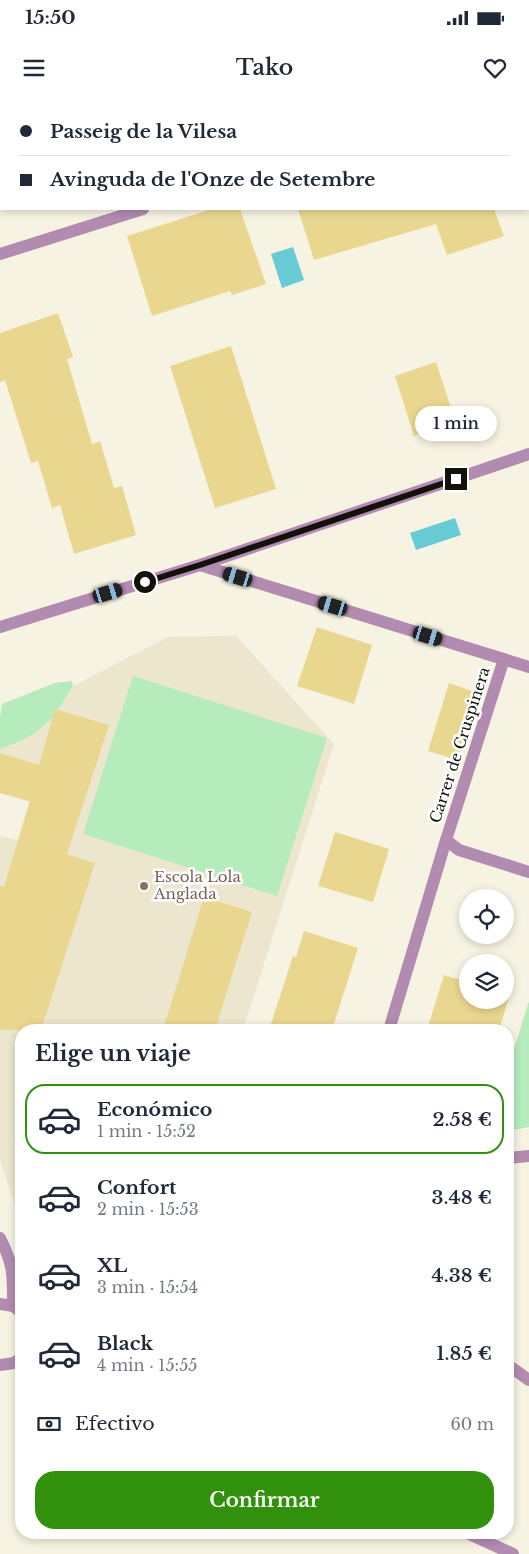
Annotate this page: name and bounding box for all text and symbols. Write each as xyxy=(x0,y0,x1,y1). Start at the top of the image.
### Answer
text: 15:50 xyxy=(25,6,76,29)
icon: menu xyxy=(20,54,48,82)
text: Tako xyxy=(236,54,293,81)
icon: heart xyxy=(481,54,509,82)
text: Passeig de la Vilesa xyxy=(50,120,237,143)
text: Avinguda de l'Onze de Setembre xyxy=(50,168,375,191)
callout: 1 min xyxy=(415,406,497,442)
text: 1 min xyxy=(433,413,479,433)
route end xyxy=(445,468,467,490)
car xyxy=(221,565,254,589)
route start xyxy=(134,571,156,593)
car xyxy=(91,581,124,605)
car xyxy=(316,594,349,618)
car xyxy=(411,624,444,648)
street label: Carrer de Cruspinera xyxy=(425,664,494,825)
place label: Escola Lola Anglada xyxy=(153,867,241,903)
marker: Escola Lola Anglada xyxy=(138,880,150,892)
map controls xyxy=(459,889,514,1009)
button: locate xyxy=(459,889,514,944)
button: layers xyxy=(459,954,514,1009)
text: Elige un viaje xyxy=(35,1040,191,1067)
icon: car xyxy=(37,1097,82,1142)
text: Económico xyxy=(97,1098,212,1121)
text: 2.58 € xyxy=(432,1108,492,1131)
text: 1 min · 15:52 xyxy=(97,1121,196,1141)
icon: car xyxy=(37,1175,82,1220)
text: Confort xyxy=(97,1176,176,1199)
text: 3.48 € xyxy=(432,1186,492,1209)
text: 2 min · 15:53 xyxy=(97,1199,199,1219)
icon: car xyxy=(37,1253,82,1298)
text: XL xyxy=(97,1254,127,1277)
text: 4.38 € xyxy=(432,1264,492,1287)
text: 3 min · 15:54 xyxy=(97,1277,198,1297)
icon: car xyxy=(37,1331,82,1376)
text: Black xyxy=(97,1332,153,1355)
text: 1.85 € xyxy=(436,1342,492,1365)
text: 4 min · 15:55 xyxy=(97,1355,197,1375)
icon: cash xyxy=(35,1410,63,1438)
text: Efectivo xyxy=(75,1412,155,1435)
text: 60 m xyxy=(451,1414,494,1434)
button: Confirmar xyxy=(35,1471,494,1529)

